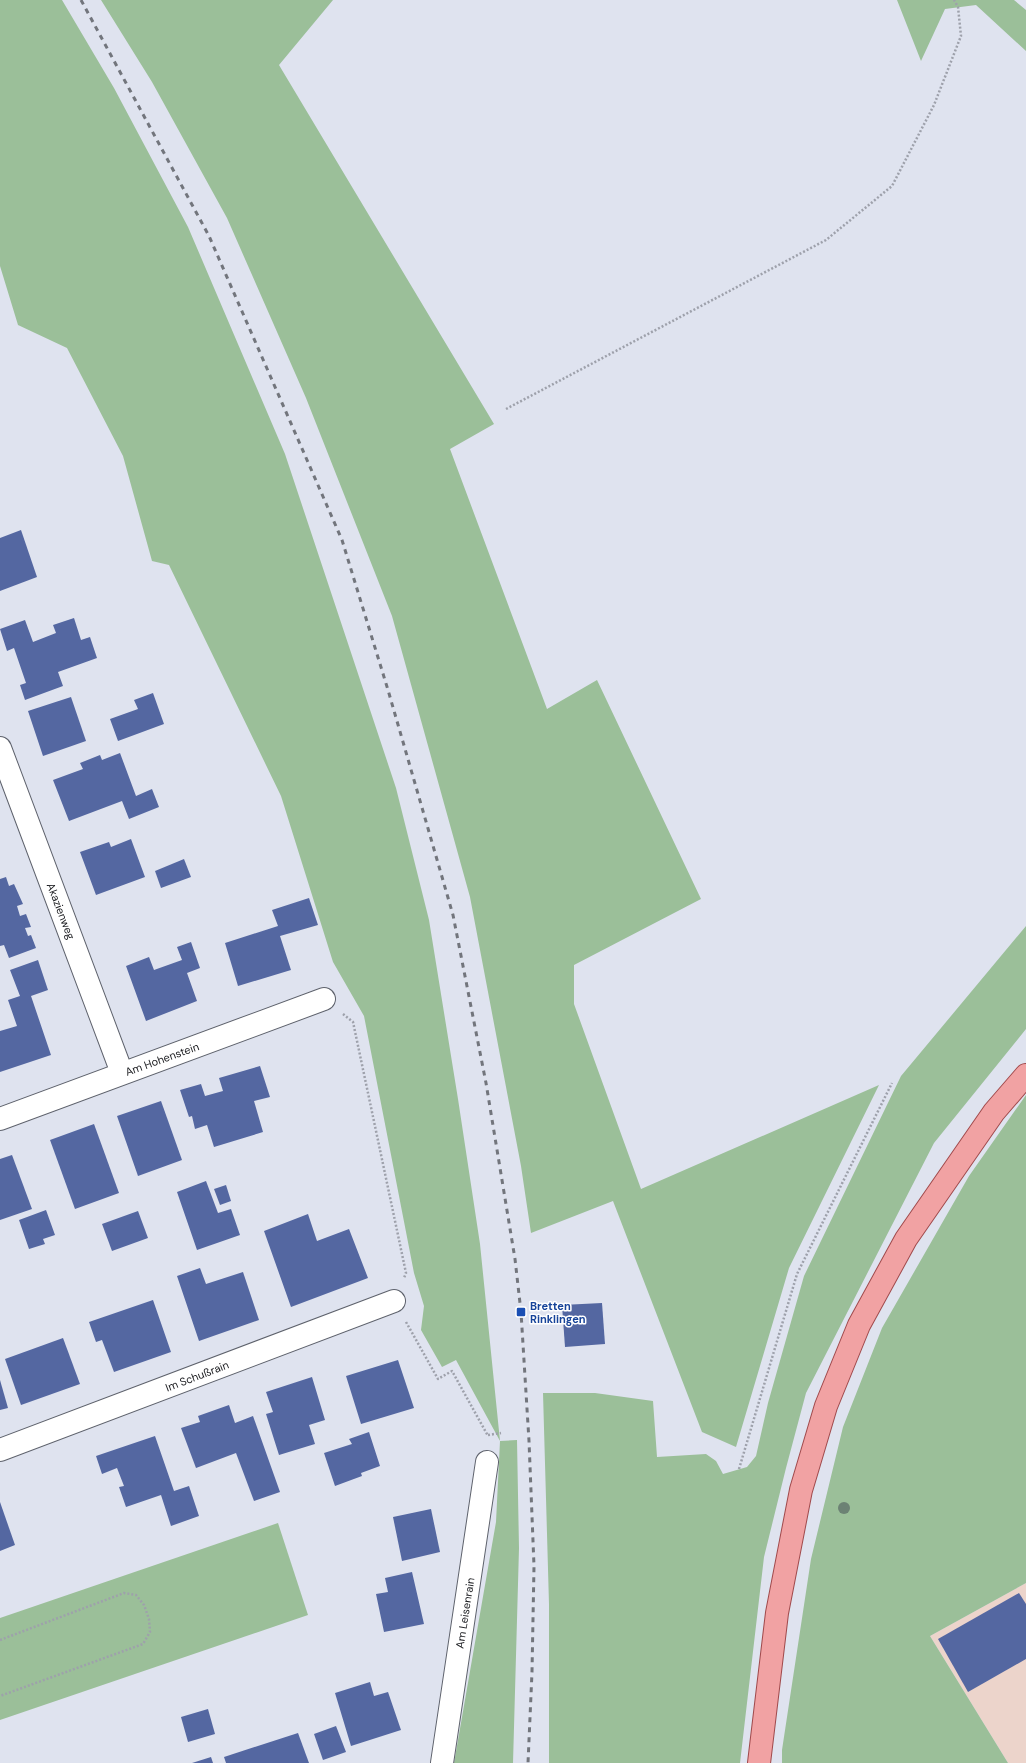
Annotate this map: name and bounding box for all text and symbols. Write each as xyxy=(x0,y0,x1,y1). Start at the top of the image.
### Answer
street label: Akazienweg xyxy=(44,881,78,941)
street label: Am Hohenstein xyxy=(123,1039,201,1079)
place label: Bretten Rinklingen xyxy=(530,1299,586,1326)
marker: Bretten Rinklingen xyxy=(515,1306,527,1318)
street label: Im Schußrain xyxy=(163,1357,231,1395)
street label: Am Leisenrain xyxy=(452,1577,478,1649)

